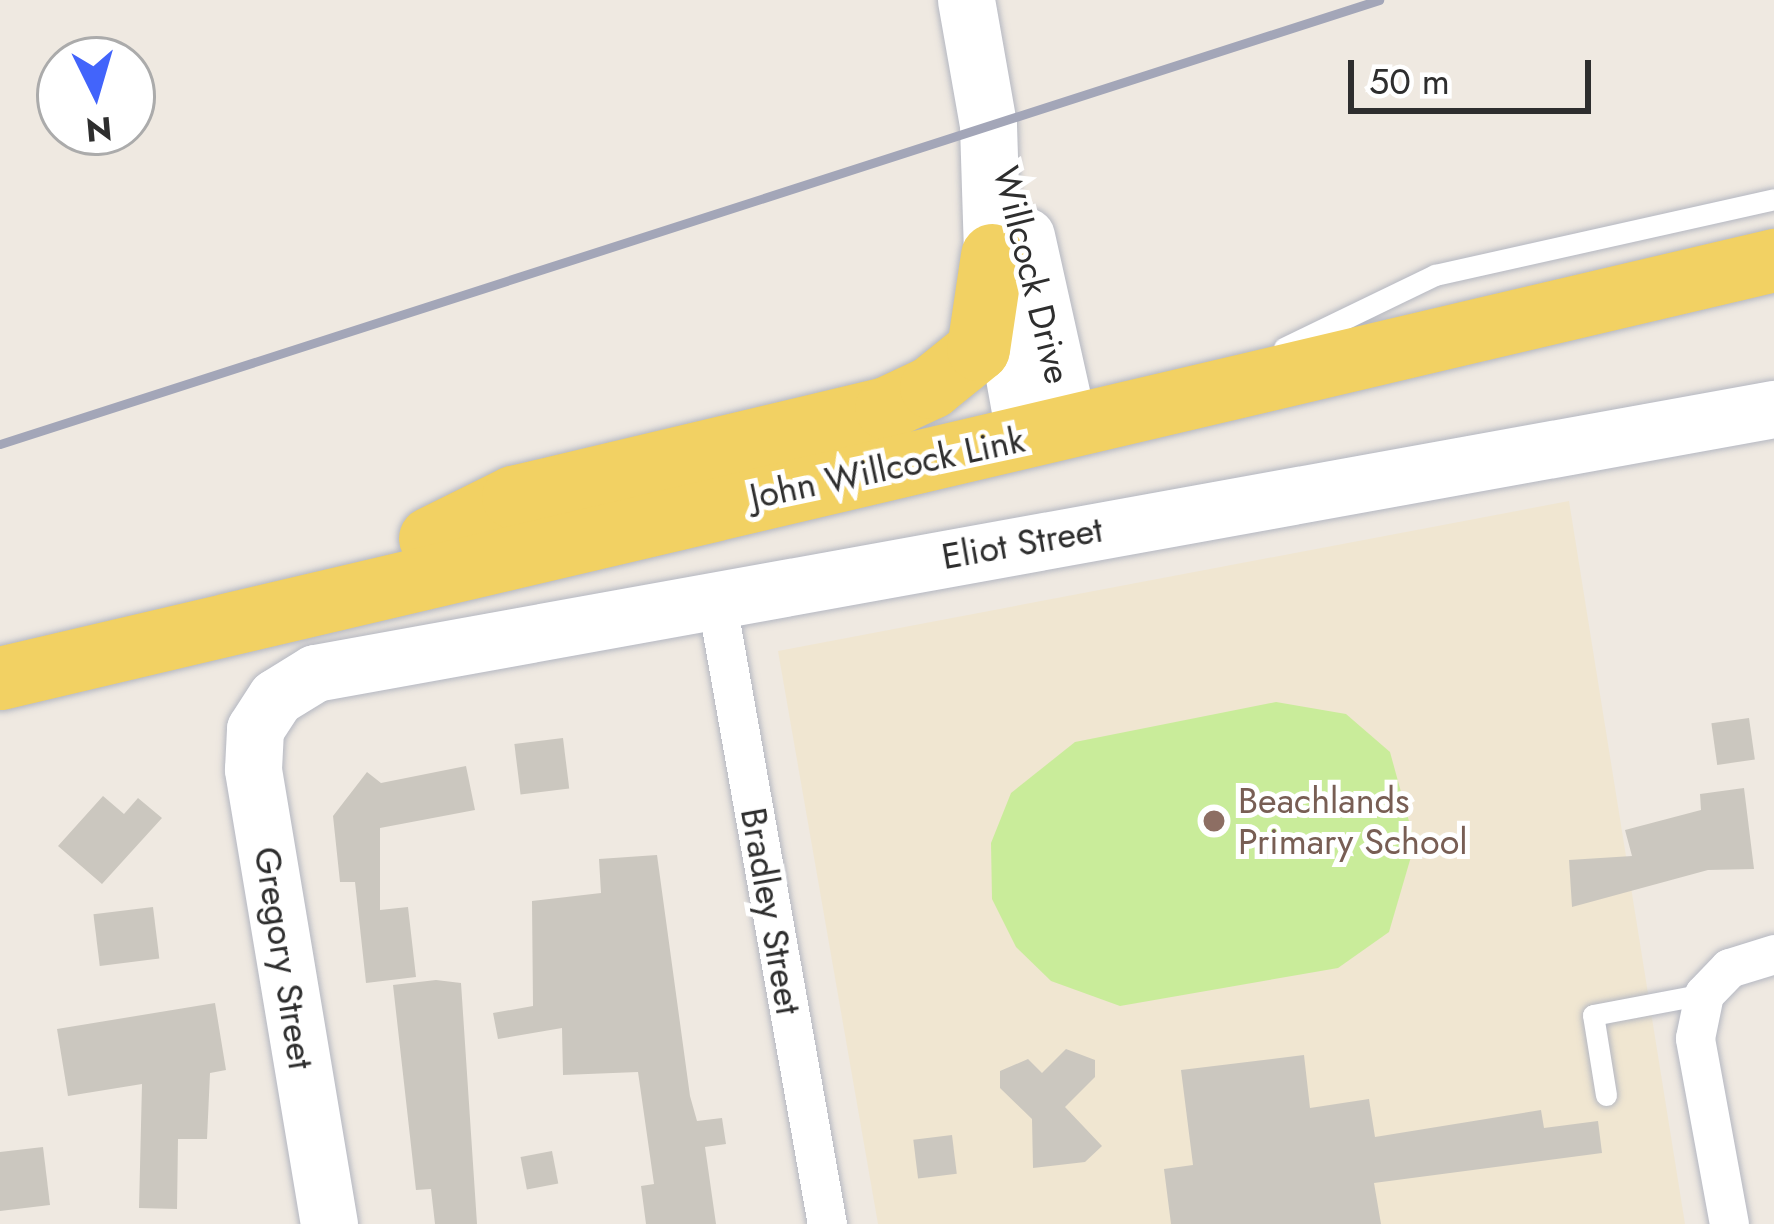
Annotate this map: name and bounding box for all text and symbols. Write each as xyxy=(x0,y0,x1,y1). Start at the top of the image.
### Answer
north arrow xyxy=(36,36,156,156)
scale bar xyxy=(1354,36,1597,110)
text: 50 m xyxy=(1369,55,1450,107)
text: N xyxy=(84,105,114,154)
street label: Willcock Drive xyxy=(984,162,1080,388)
street label: John Willcock Link xyxy=(746,418,1028,518)
street label: Eliot Street xyxy=(938,508,1106,578)
place label: Beachlands Primary School xyxy=(1238,778,1468,863)
street label: Bradley Street xyxy=(732,804,810,1018)
marker: Beachlands Primary School xyxy=(1201,808,1227,834)
street label: Gregory Street xyxy=(245,844,323,1072)

